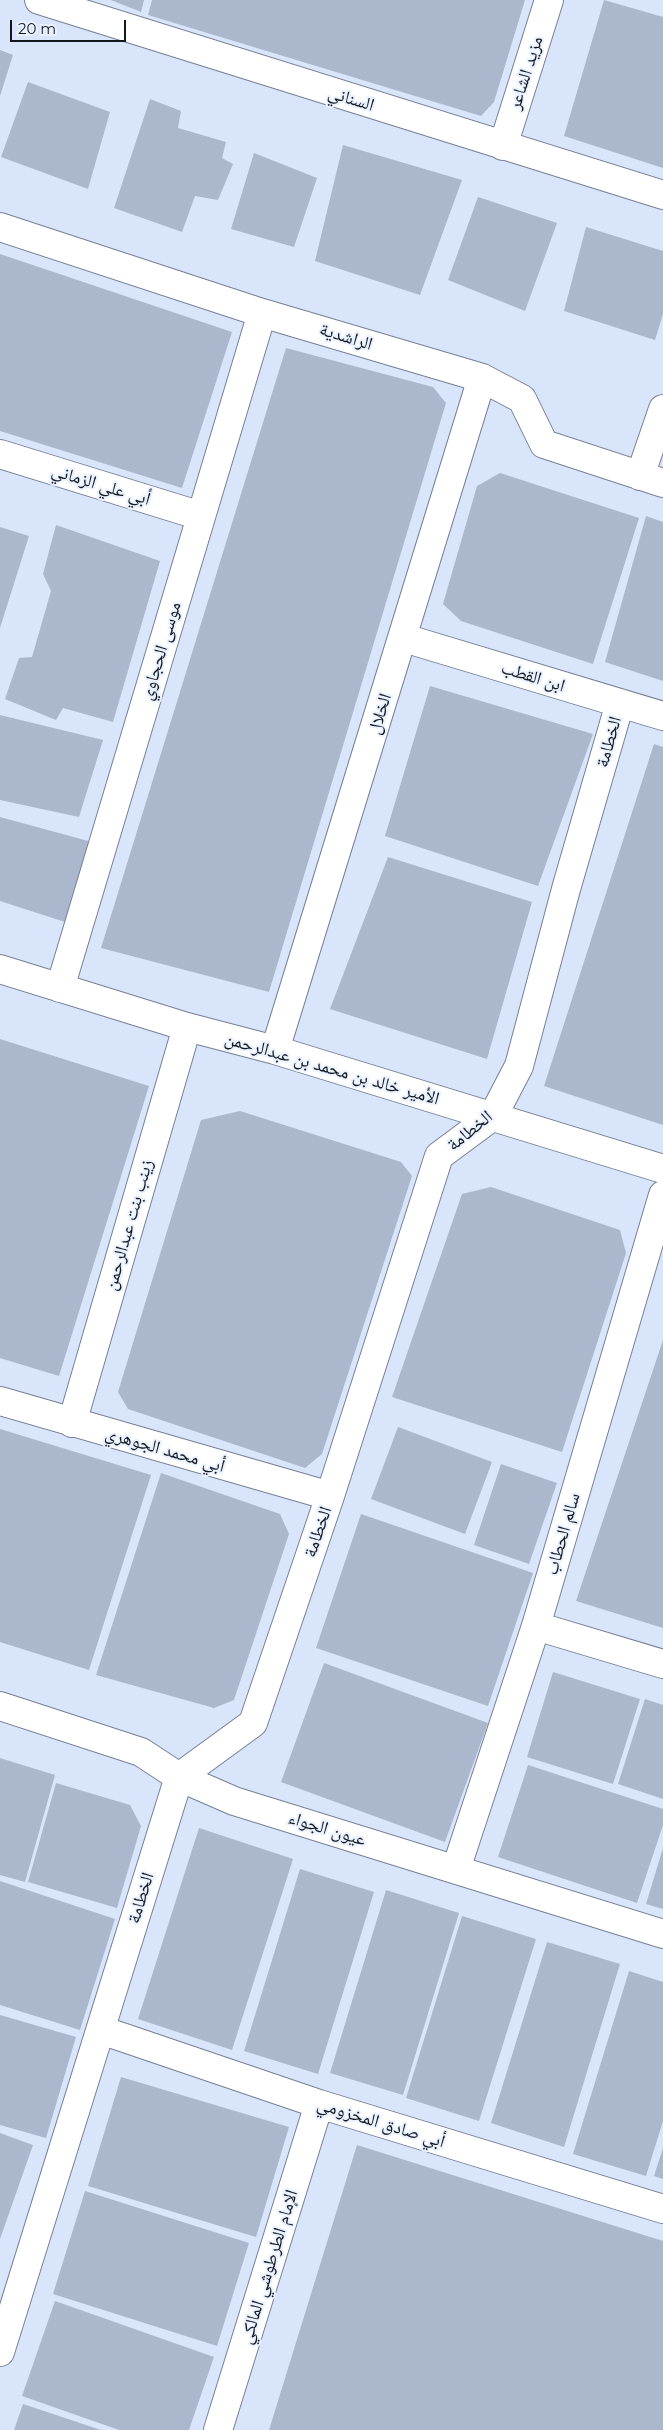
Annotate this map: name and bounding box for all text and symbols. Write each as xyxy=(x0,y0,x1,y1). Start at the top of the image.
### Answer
scale bar xyxy=(12,10,129,42)
text: 20 m xyxy=(18,19,56,38)
street label: مزيد الشاعر xyxy=(504,34,548,112)
street label: السناني xyxy=(325,82,377,116)
street label: الراشدية xyxy=(317,319,375,355)
street label: أبي علي الزماني xyxy=(49,460,153,510)
street label: موسى الحجاوي xyxy=(136,599,186,703)
street label: ابن القطب xyxy=(498,657,568,697)
street label: الخلال xyxy=(364,691,396,737)
street label: الخطامة xyxy=(591,714,627,770)
street label: الأمير خالد بن محمد بن عبدالرحمن xyxy=(222,1028,442,1110)
street label: الخطامة xyxy=(443,1106,497,1156)
street label: زينب بنت عبدالرحمن xyxy=(100,1157,158,1293)
street label: أبي محمد الجوهري xyxy=(103,1423,227,1477)
street label: سالم الحطاب xyxy=(541,1491,585,1577)
street label: الخطامة xyxy=(299,1504,337,1560)
street label: عيون الجواء xyxy=(286,1807,368,1851)
street label: الخطامة xyxy=(123,1870,159,1926)
street label: أبي صادق المخزومي xyxy=(314,2093,448,2153)
street label: الإمام الطرطوشي المالكي xyxy=(235,2187,303,2347)

